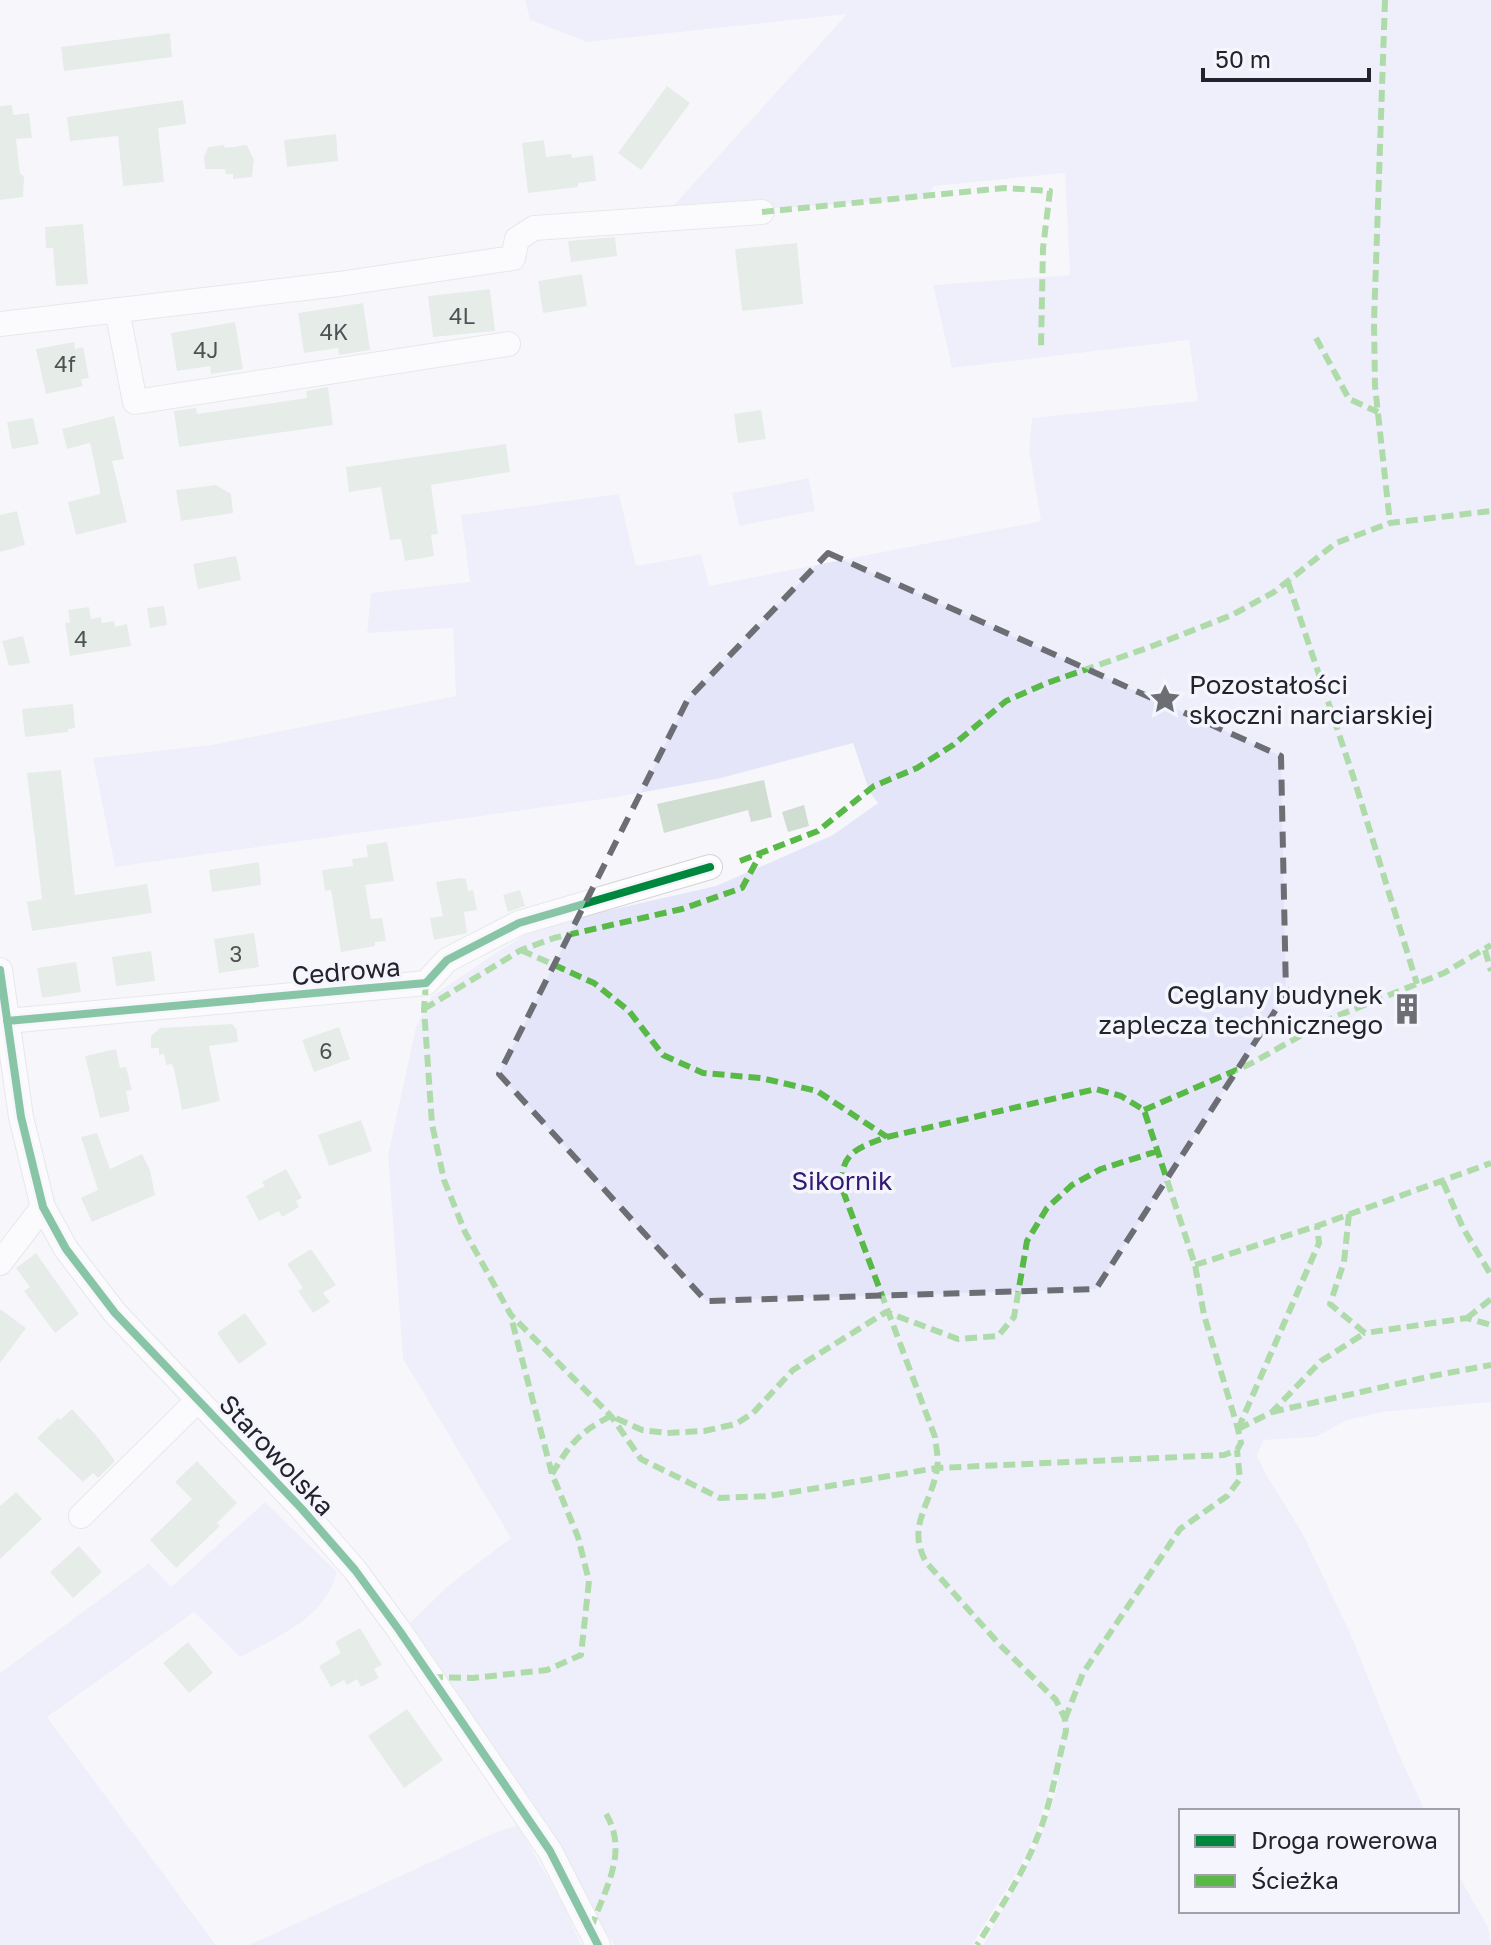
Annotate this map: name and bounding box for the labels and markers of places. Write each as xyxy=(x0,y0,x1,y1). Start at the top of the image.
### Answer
place label: Pozostałości skoczni narciarskiej xyxy=(1189,669,1433,730)
place icon: Pozostałości skoczni narciarskiej xyxy=(1148,682,1182,716)
place label: Ceglany budynek zaplecza technicznego xyxy=(1099,979,1383,1040)
building icon: Ceglany budynek zaplecza technicznego xyxy=(1390,992,1424,1026)

